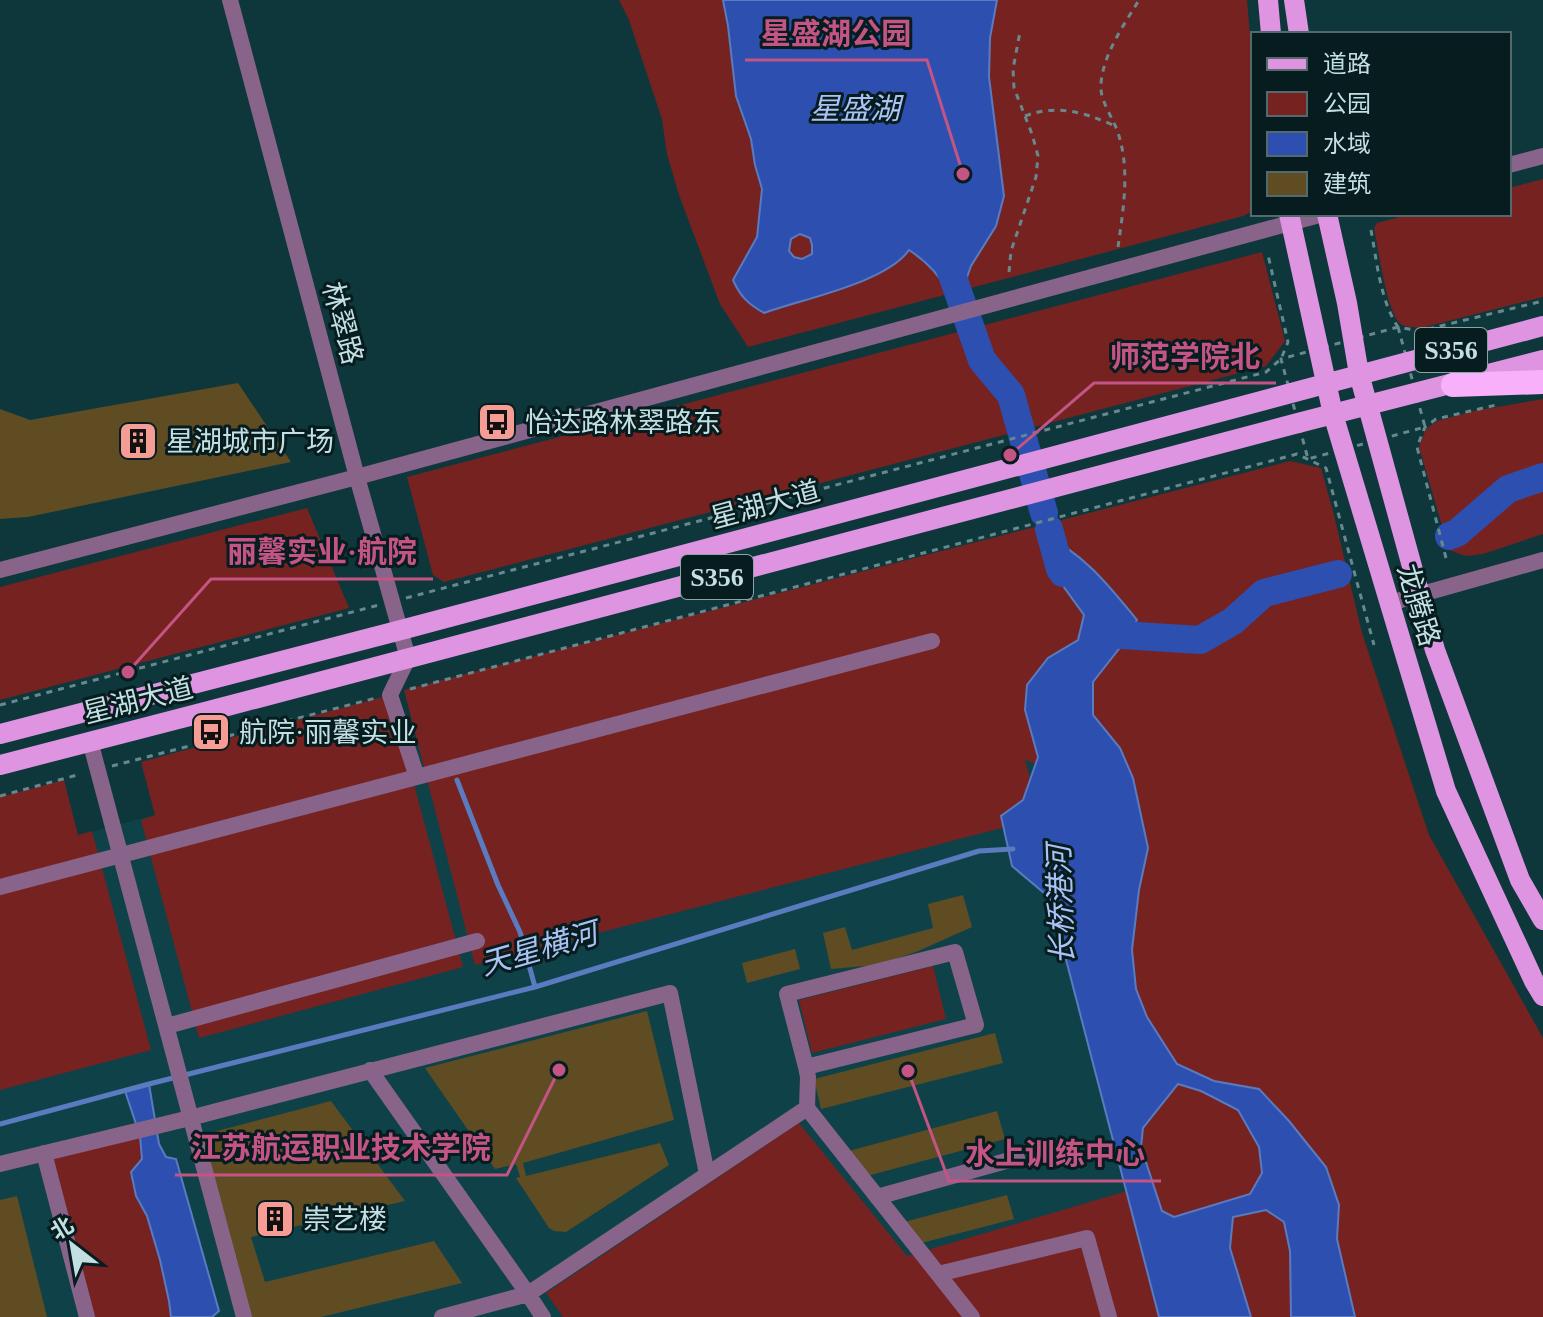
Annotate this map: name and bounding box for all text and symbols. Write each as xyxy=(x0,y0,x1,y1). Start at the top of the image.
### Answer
callout: 星盛湖公园 xyxy=(745,6,927,60)
text: 星盛湖公园 xyxy=(761,17,911,50)
legend xyxy=(1251,32,1511,216)
text: 道路 xyxy=(1323,51,1371,77)
text: 公园 xyxy=(1323,91,1371,117)
water label: 星盛湖 xyxy=(810,92,904,125)
text: 水域 xyxy=(1323,131,1371,157)
text: 建筑 xyxy=(1323,171,1371,197)
street label: 林翠路 xyxy=(317,279,368,368)
road number: S356 xyxy=(1415,328,1487,372)
callout: 师范学院北 xyxy=(1094,329,1276,383)
text: 师范学院北 xyxy=(1110,340,1260,373)
bus stop icon: 怡达路林翠路东 xyxy=(476,401,518,443)
place label: 怡达路林翠路东 xyxy=(525,407,721,438)
building icon: 星湖城市广场 xyxy=(117,420,159,462)
place label: 星湖城市广场 xyxy=(166,426,334,457)
street label: 星湖大道 xyxy=(707,475,823,534)
callout: 丽馨实业·航院 xyxy=(211,525,433,579)
text: 丽馨实业·航院 xyxy=(227,535,417,568)
road number: S356 xyxy=(681,555,753,599)
street label: 龙腾路 xyxy=(1391,560,1446,650)
street label: 星湖大道 xyxy=(80,672,196,729)
bus stop icon: 航院·丽馨实业 xyxy=(190,711,232,753)
place label: 航院·丽馨实业 xyxy=(239,717,416,748)
water label: 长桥港河 xyxy=(1042,839,1079,966)
water label: 天星横河 xyxy=(477,915,606,981)
callout: 江苏航运职业技术学院 xyxy=(175,1121,507,1175)
callout: 水上训练中心 xyxy=(949,1127,1161,1181)
text: 江苏航运职业技术学院 xyxy=(191,1131,491,1164)
text: 水上训练中心 xyxy=(965,1137,1145,1170)
building icon: 崇艺楼 xyxy=(254,1198,296,1240)
place label: 崇艺楼 xyxy=(303,1204,387,1235)
north arrow xyxy=(32,1205,112,1285)
text: 北 xyxy=(46,1212,78,1245)

